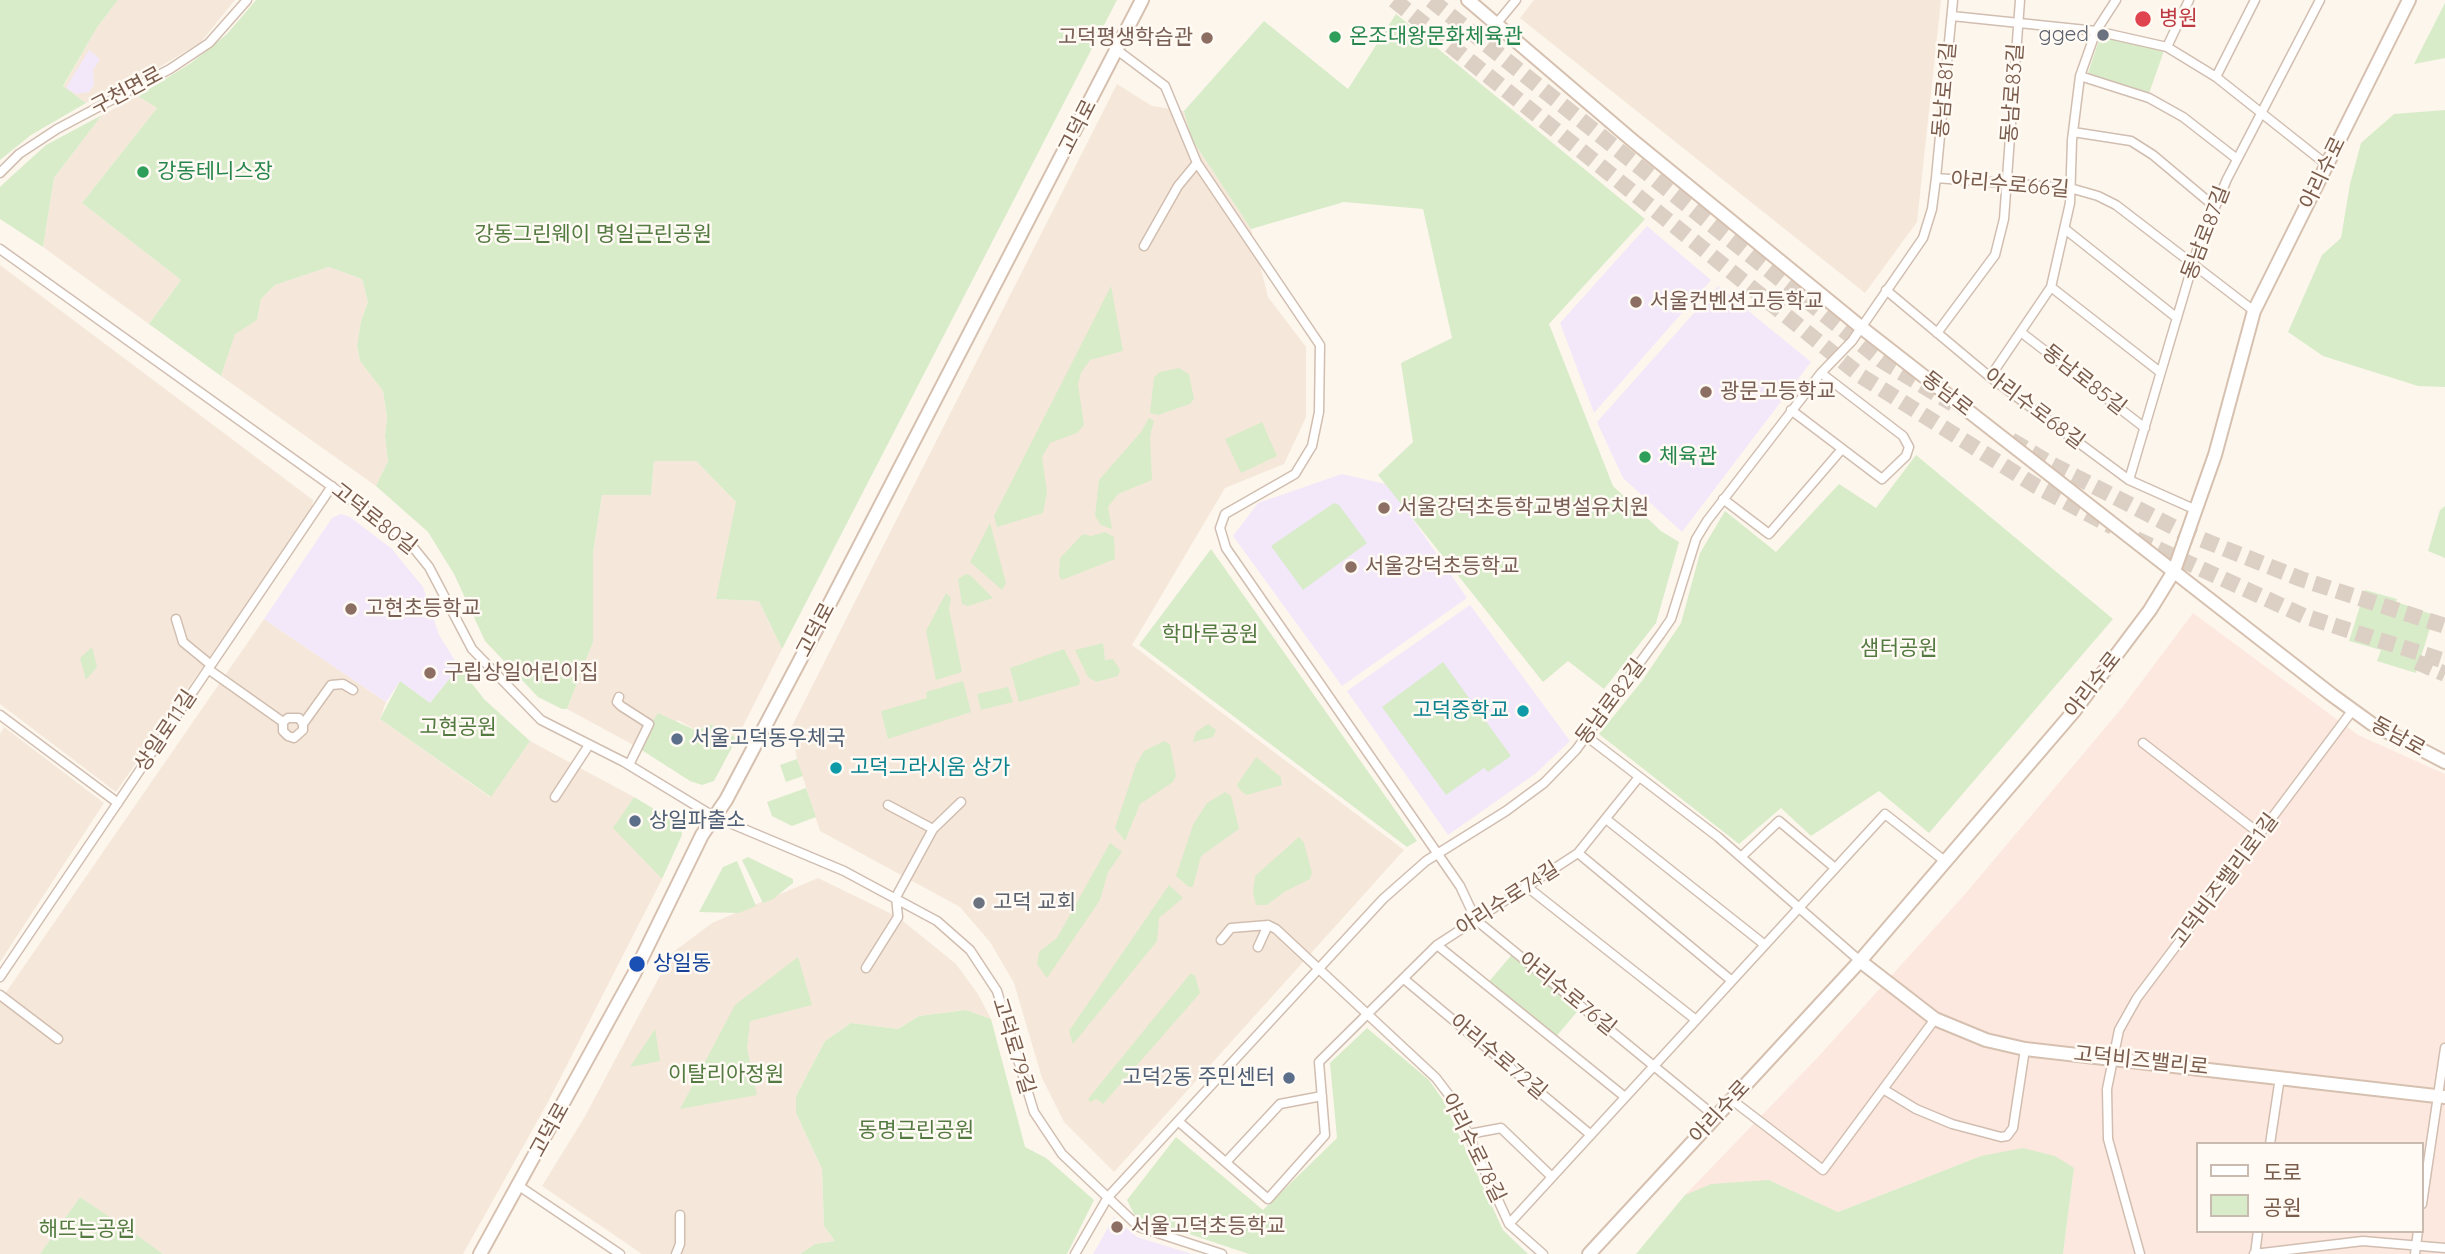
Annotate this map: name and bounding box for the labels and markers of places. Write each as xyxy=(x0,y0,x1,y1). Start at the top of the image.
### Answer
place label: 병원 xyxy=(2159,6,2198,32)
marker: 병원 xyxy=(2133,9,2153,29)
place label: gged xyxy=(2039,22,2089,48)
place label: 온조대왕문화체육관 xyxy=(1349,24,1523,50)
place label: 고덕평생학습관 xyxy=(1058,25,1193,51)
marker: gged xyxy=(2095,27,2111,43)
marker: 온조대왕문화체육관 xyxy=(1327,29,1343,45)
marker: 고덕평생학습관 xyxy=(1199,30,1215,46)
place label: 강동테니스장 xyxy=(157,159,273,185)
marker: 강동테니스장 xyxy=(135,164,151,180)
place label: 서울컨벤션고등학교 xyxy=(1650,289,1824,315)
marker: 서울컨벤션고등학교 xyxy=(1628,294,1644,310)
place label: 광문고등학교 xyxy=(1720,379,1836,405)
marker: 광문고등학교 xyxy=(1698,384,1714,400)
place label: 체육관 xyxy=(1659,444,1717,470)
marker: 체육관 xyxy=(1637,449,1653,465)
place label: 서울강덕초등학교병설유치원 xyxy=(1398,495,1649,521)
marker: 서울강덕초등학교병설유치원 xyxy=(1376,500,1392,516)
place label: 서울강덕초등학교 xyxy=(1365,554,1520,580)
marker: 서울강덕초등학교 xyxy=(1343,559,1359,575)
place label: 고현초등학교 xyxy=(365,596,481,622)
marker: 고현초등학교 xyxy=(343,601,359,617)
place label: 구립상일어린이집 xyxy=(444,660,599,686)
marker: 구립상일어린이집 xyxy=(422,665,438,681)
place label: 고덕중학교 xyxy=(1412,698,1509,724)
marker: 고덕중학교 xyxy=(1515,703,1531,719)
place label: 서울고덕동우체국 xyxy=(691,726,846,752)
marker: 서울고덕동우체국 xyxy=(669,731,685,747)
place label: 고덕그라시움 상가 xyxy=(850,755,1010,781)
marker: 고덕그라시움 상가 xyxy=(828,760,844,776)
place label: 상일파출소 xyxy=(649,808,746,834)
marker: 상일파출소 xyxy=(627,813,643,829)
place label: 고덕 교회 xyxy=(993,890,1076,916)
marker: 고덕 교회 xyxy=(971,895,987,911)
place label: 상일동 xyxy=(653,951,711,977)
marker: 상일동 xyxy=(627,954,647,974)
place label: 고덕2동 주민센터 xyxy=(1122,1065,1275,1091)
marker: 고덕2동 주민센터 xyxy=(1281,1070,1297,1086)
place label: 서울고덕초등학교 xyxy=(1131,1214,1286,1240)
marker: 서울고덕초등학교 xyxy=(1109,1219,1125,1235)

